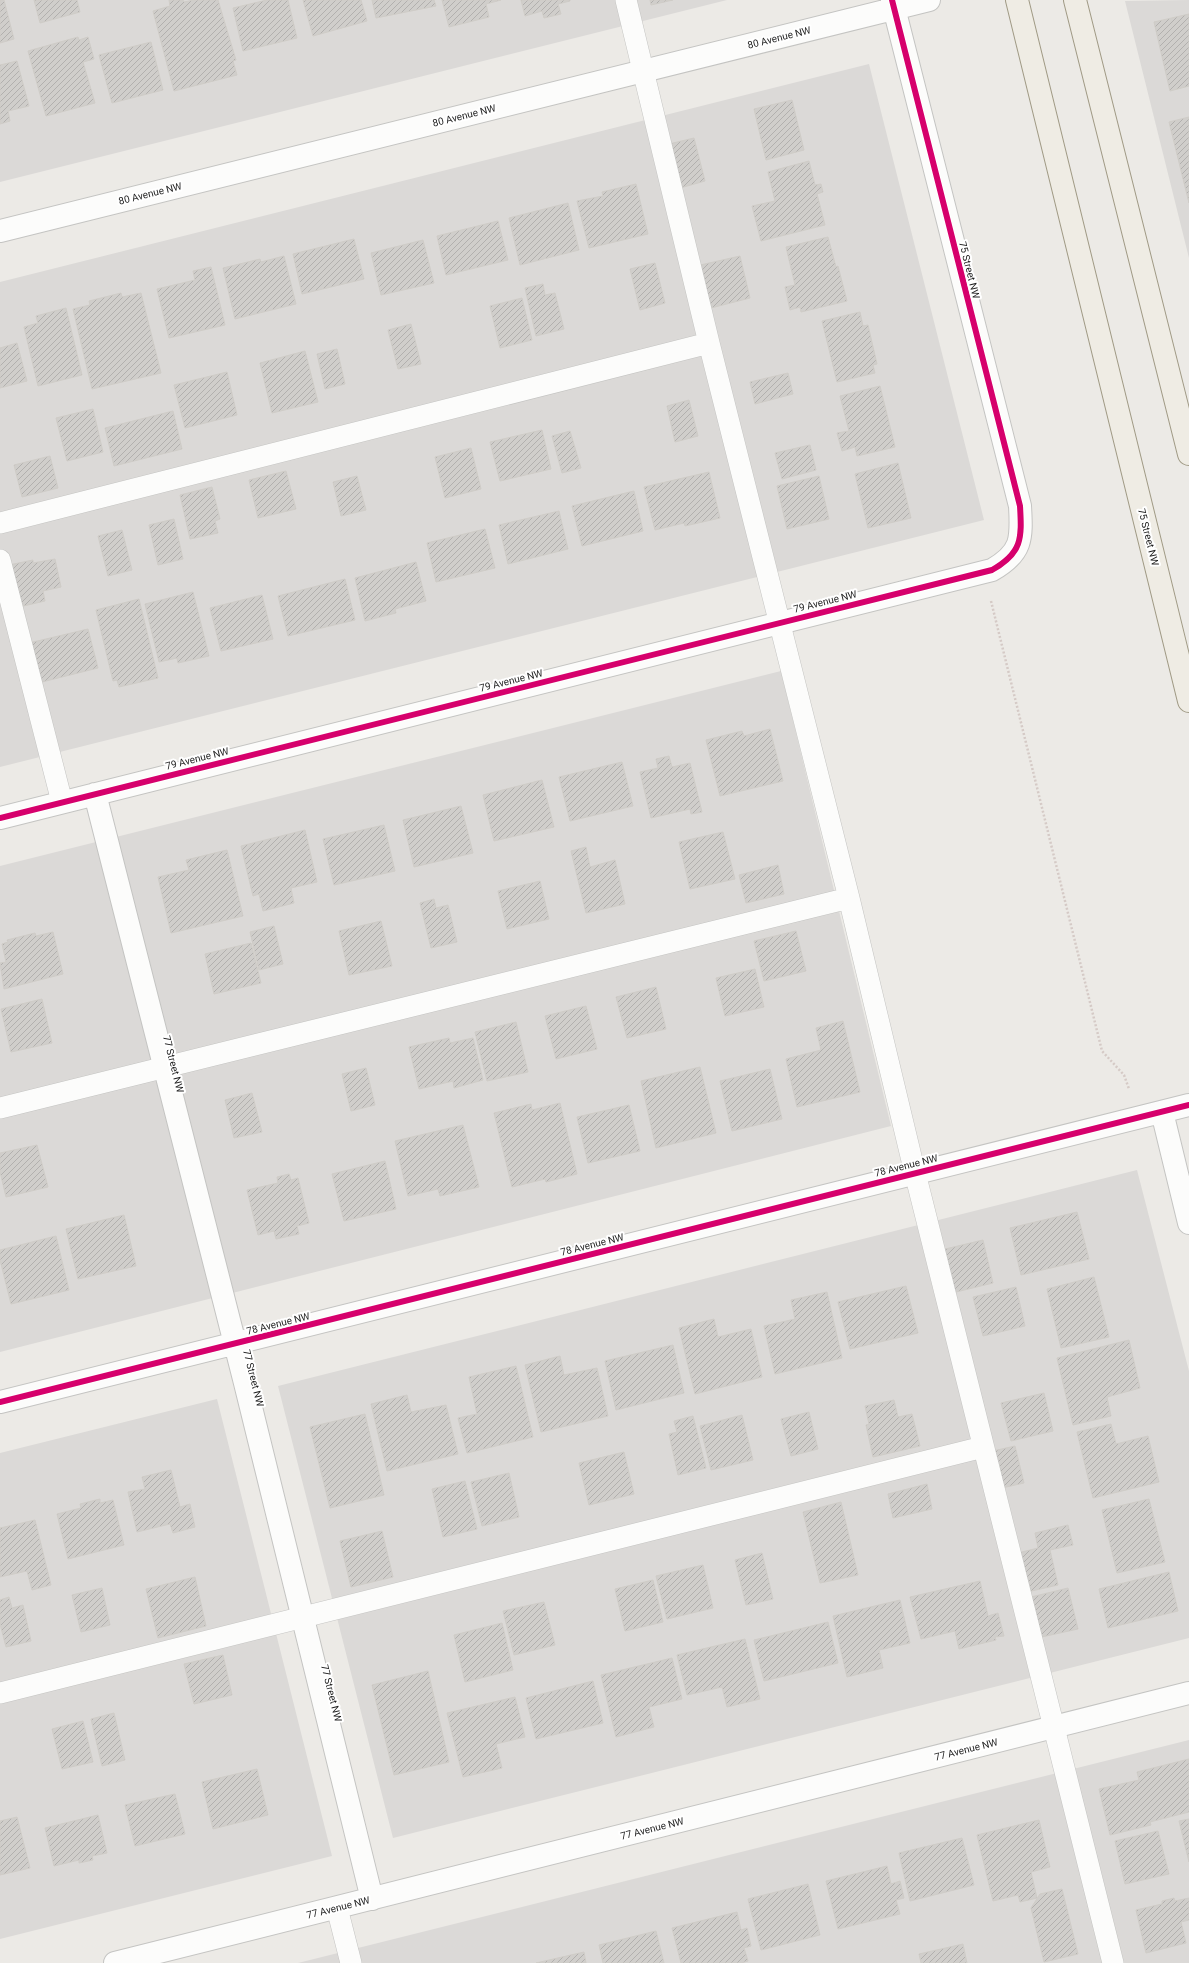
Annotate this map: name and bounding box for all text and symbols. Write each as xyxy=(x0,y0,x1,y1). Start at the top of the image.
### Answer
street label: 80 Avenue NW xyxy=(746,24,812,51)
street label: 80 Avenue NW xyxy=(431,102,497,129)
street label: 80 Avenue NW xyxy=(117,180,183,207)
street label: 75 Street NW xyxy=(957,240,982,300)
street label: 75 Street NW xyxy=(1136,507,1161,567)
street label: 79 Avenue NW xyxy=(792,588,858,615)
street label: 79 Avenue NW xyxy=(478,667,544,694)
street label: 79 Avenue NW xyxy=(164,745,230,772)
street label: 77 Street NW xyxy=(161,1034,186,1094)
street label: 78 Avenue NW xyxy=(873,1152,939,1179)
street label: 78 Avenue NW xyxy=(559,1231,625,1258)
street label: 78 Avenue NW xyxy=(245,1310,311,1337)
street label: 77 Street NW xyxy=(241,1348,266,1408)
street label: 77 Street NW xyxy=(319,1663,344,1723)
street label: 77 Avenue NW xyxy=(933,1736,999,1763)
street label: 77 Avenue NW xyxy=(619,1815,685,1842)
street label: 77 Avenue NW xyxy=(305,1894,371,1921)

